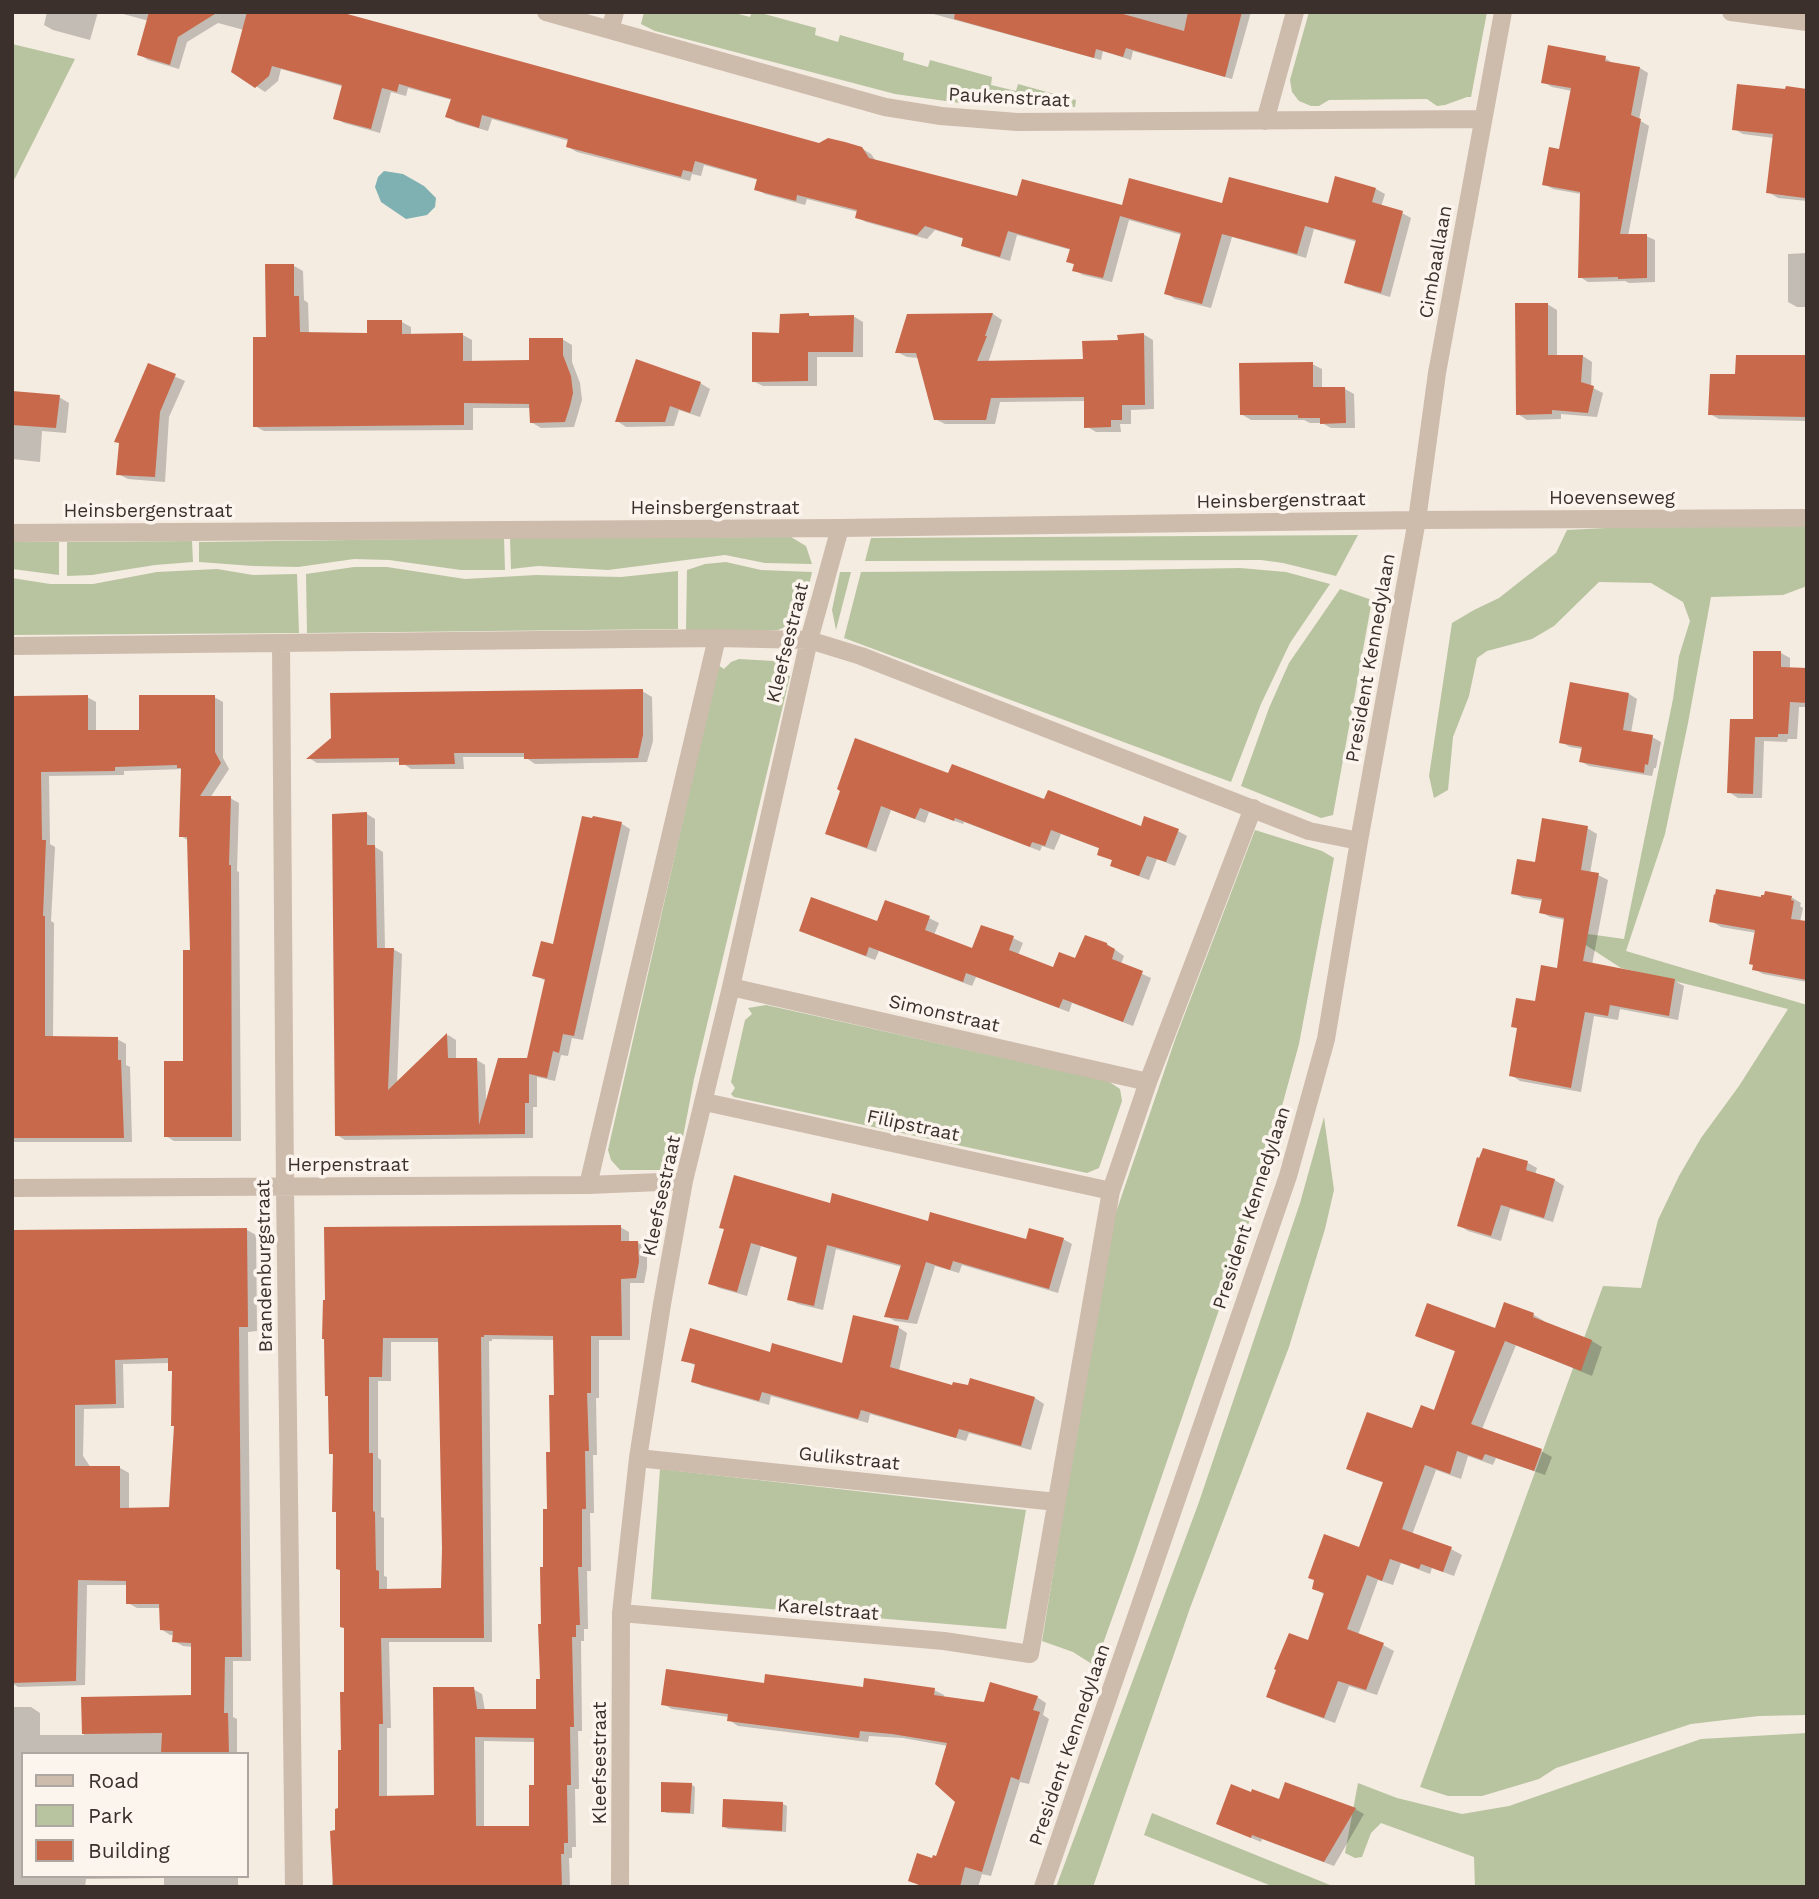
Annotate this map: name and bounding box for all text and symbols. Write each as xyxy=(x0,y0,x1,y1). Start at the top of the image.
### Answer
street label: Paukenstraat xyxy=(948,83,1070,113)
street label: Cimbaallaan xyxy=(1415,204,1457,320)
street label: Hoevenseweg xyxy=(1549,487,1675,509)
street label: Heinsbergenstraat xyxy=(1196,488,1366,514)
street label: Heinsbergenstraat xyxy=(630,497,800,519)
street label: Heinsbergenstraat xyxy=(63,500,233,522)
street label: President Kennedylaan xyxy=(1341,552,1401,764)
street label: Kleefsestraat xyxy=(762,581,814,705)
street label: Simonstraat xyxy=(886,990,1002,1038)
street label: President Kennedylaan xyxy=(1208,1104,1296,1312)
street label: Filipstraat xyxy=(865,1105,961,1147)
street label: Kleefsestraat xyxy=(638,1133,686,1259)
street label: Herpenstraat xyxy=(287,1154,409,1176)
street label: Brandenburgstraat xyxy=(252,1180,278,1352)
street label: Gulikstraat xyxy=(797,1442,901,1476)
street label: Karelstraat xyxy=(776,1594,880,1626)
street label: President Kennedylaan xyxy=(1025,1641,1115,1849)
street label: Kleefsestraat xyxy=(589,1701,611,1825)
legend xyxy=(21,1752,248,1878)
text: Road xyxy=(88,1768,139,1793)
text: Park xyxy=(88,1803,133,1828)
text: Building xyxy=(88,1838,170,1863)

